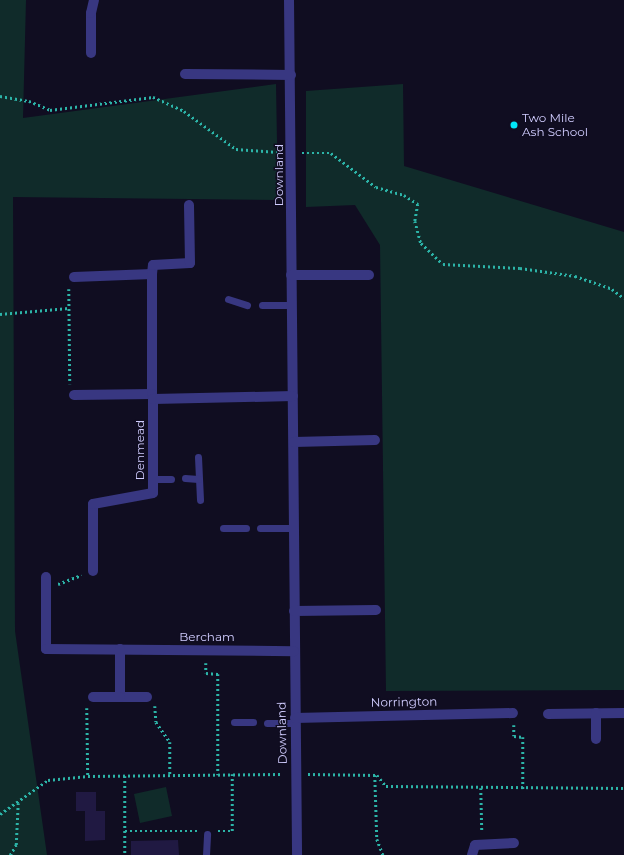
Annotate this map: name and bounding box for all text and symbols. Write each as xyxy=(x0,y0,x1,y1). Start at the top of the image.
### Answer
place label: Two Mile Ash School xyxy=(522,111,588,139)
marker: Two Mile Ash School xyxy=(509,120,519,130)
street label: Downland xyxy=(272,144,286,206)
street label: Denmead xyxy=(133,420,147,480)
street label: Bercham xyxy=(179,630,235,644)
street label: Norrington xyxy=(371,694,437,710)
street label: Downland xyxy=(274,702,290,764)

